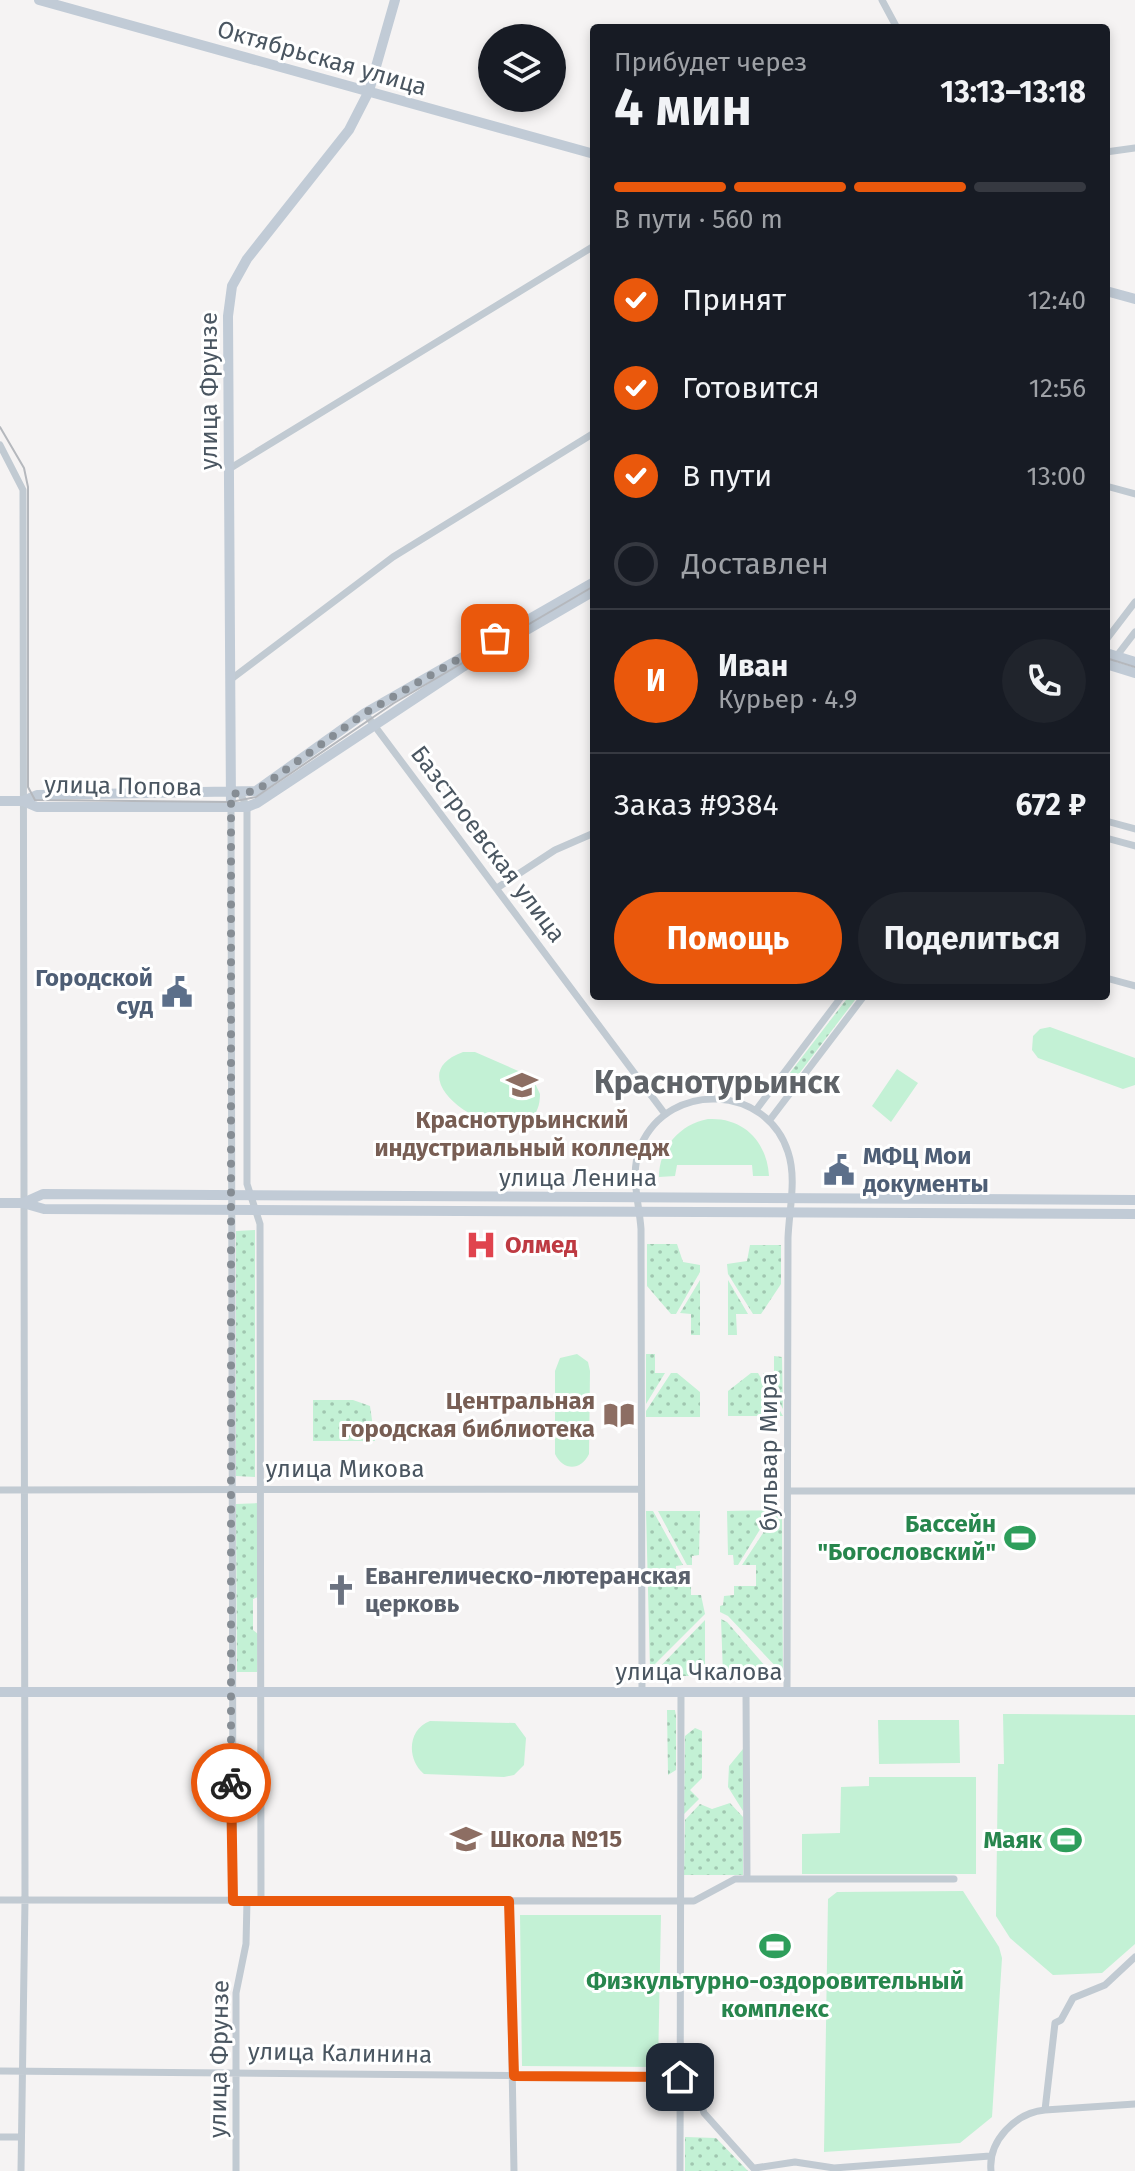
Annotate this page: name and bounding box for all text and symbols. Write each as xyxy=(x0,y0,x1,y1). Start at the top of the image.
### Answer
street label: Октябрьская улица xyxy=(214,15,430,101)
map controls xyxy=(478,24,566,112)
button: layers xyxy=(478,24,566,112)
text: Прибудет через xyxy=(614,47,807,78)
text: 13:13–13:18 xyxy=(940,74,1086,110)
text: 4 мин xyxy=(614,76,752,139)
text: В пути · 560 m xyxy=(614,204,783,235)
icon: check xyxy=(614,278,658,322)
text: Принят xyxy=(682,282,786,318)
text: 12:40 xyxy=(1027,285,1086,316)
street label: улица Фрунзе xyxy=(195,312,223,470)
icon: check xyxy=(614,366,658,410)
text: Готовится xyxy=(682,370,820,406)
text: 12:56 xyxy=(1029,373,1086,404)
icon: check xyxy=(614,454,658,498)
text: В пути xyxy=(682,458,772,494)
text: 13:00 xyxy=(1027,461,1086,492)
text: Доставлен xyxy=(682,546,829,582)
pin xyxy=(461,604,529,672)
icon: bag xyxy=(473,616,517,660)
button: phone xyxy=(1002,639,1086,723)
text: Иван xyxy=(718,648,788,684)
text: И xyxy=(646,663,666,699)
text: Курьер · 4.9 xyxy=(718,684,857,715)
street label: Базстроевская улица xyxy=(405,740,571,948)
street label: улица Попова xyxy=(44,771,202,801)
text: Заказ #9384 xyxy=(614,787,779,823)
text: 672 ₽ xyxy=(1016,787,1086,823)
button: Помощь xyxy=(614,892,842,984)
button: Поделиться xyxy=(858,892,1086,984)
place label: Городской суд xyxy=(35,964,154,1020)
public building icon: Городской суд xyxy=(160,975,194,1009)
district label: Краснотурьинск xyxy=(594,1063,841,1101)
school or university icon: Краснотурьинский индустриальный колледж xyxy=(505,1068,539,1102)
place label: Краснотурьинский индустриальный колледж xyxy=(374,1106,670,1162)
place label: МФЦ Мои документы xyxy=(863,1142,989,1198)
public building icon: МФЦ Мои документы xyxy=(822,1153,856,1187)
street label: улица Ленина xyxy=(499,1164,657,1192)
hospital icon: Олмед xyxy=(464,1228,498,1262)
place label: Олмед xyxy=(505,1231,578,1259)
street label: бульвар Мира xyxy=(755,1373,783,1531)
place label: Центральная городская библиотека xyxy=(341,1387,595,1443)
library icon: Центральная городская библиотека xyxy=(602,1398,636,1432)
street label: улица Микова xyxy=(266,1455,424,1483)
place label: Бассейн "Богословский" xyxy=(817,1510,996,1566)
sports icon: Бассейн "Богословский" xyxy=(1003,1521,1037,1555)
place label: Евангелическо-лютеранская церковь xyxy=(365,1562,691,1618)
church icon: Евангелическо-лютеранская церковь xyxy=(324,1573,358,1607)
street label: улица Чкалова xyxy=(615,1658,783,1686)
courier xyxy=(191,1743,271,1823)
icon: bike xyxy=(209,1761,253,1805)
school or university icon: Школа №15 xyxy=(449,1822,483,1856)
sports icon: Маяк xyxy=(1049,1823,1083,1857)
place label: Школа №15 xyxy=(490,1825,622,1853)
place label: Маяк xyxy=(983,1826,1043,1854)
sports icon: Физкультурно-оздоровительный комплекс xyxy=(758,1929,792,1963)
place label: Физкультурно-оздоровительный комплекс xyxy=(586,1967,964,2023)
street label: улица Фрунзе xyxy=(204,1980,234,2138)
street label: улица Калинина xyxy=(248,2037,432,2069)
pin xyxy=(646,2043,714,2111)
icon: home xyxy=(658,2055,702,2099)

